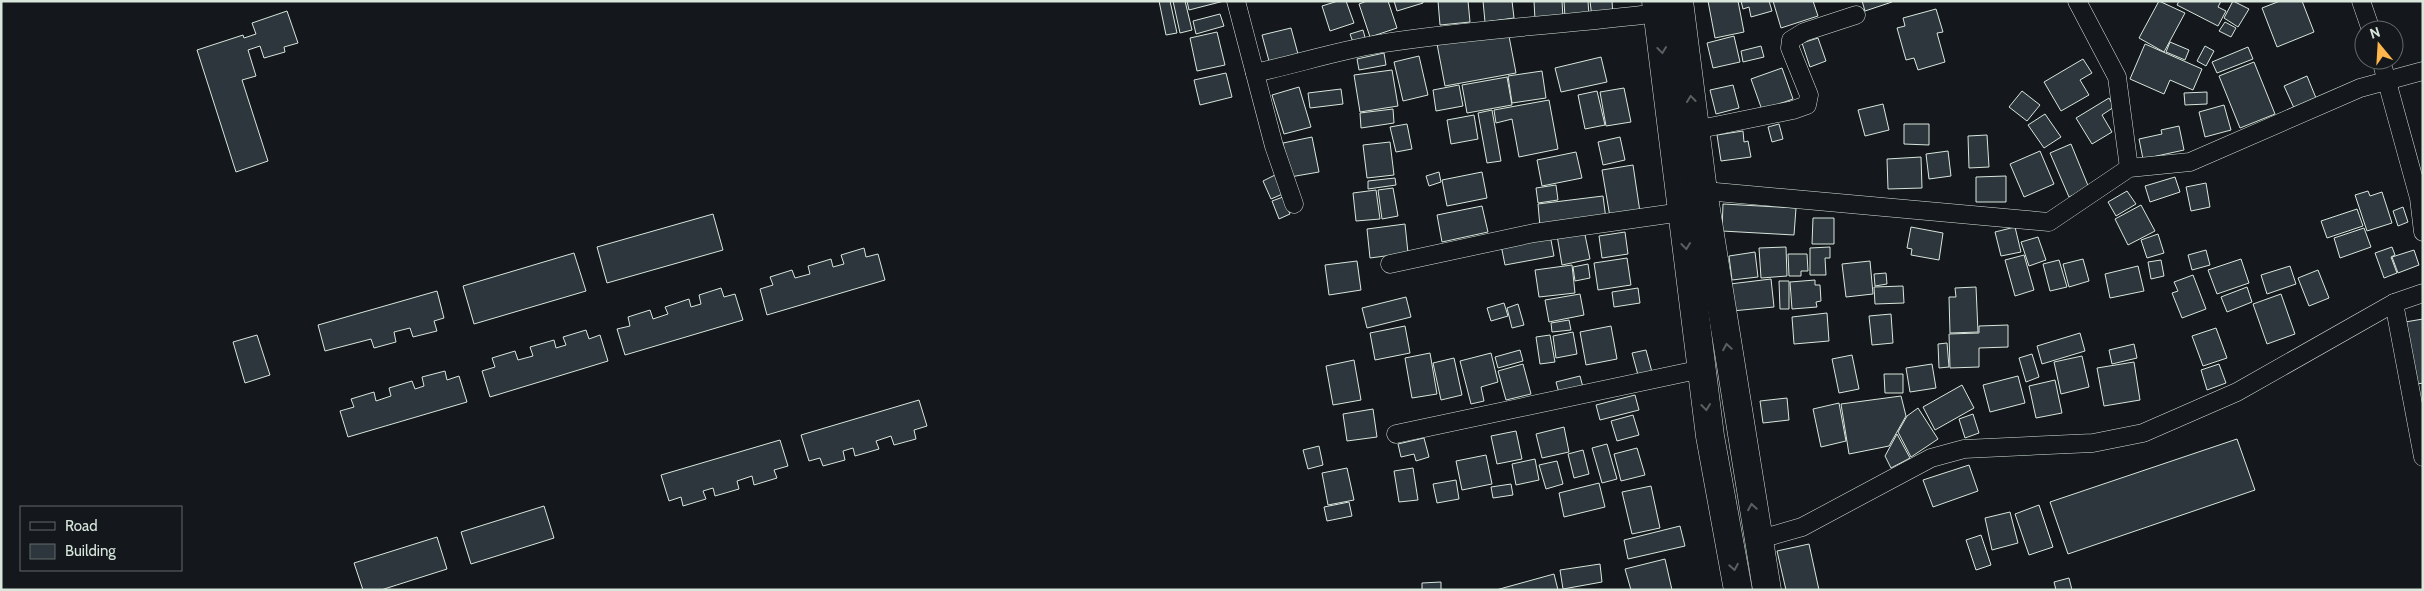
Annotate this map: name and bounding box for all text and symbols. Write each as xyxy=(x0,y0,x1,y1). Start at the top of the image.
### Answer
north arrow xyxy=(2354,20,2404,70)
text: N xyxy=(2367,23,2382,43)
one-way arrow xyxy=(1656,46,1667,54)
one-way arrow xyxy=(1686,95,1697,103)
one-way arrow xyxy=(1681,241,1691,250)
one-way arrow xyxy=(1722,342,1733,350)
one-way arrow xyxy=(1700,403,1711,411)
one-way arrow xyxy=(1748,503,1758,512)
legend xyxy=(20,506,182,571)
text: Road xyxy=(65,517,98,535)
text: Building xyxy=(65,542,116,560)
one-way arrow xyxy=(1729,563,1739,571)

